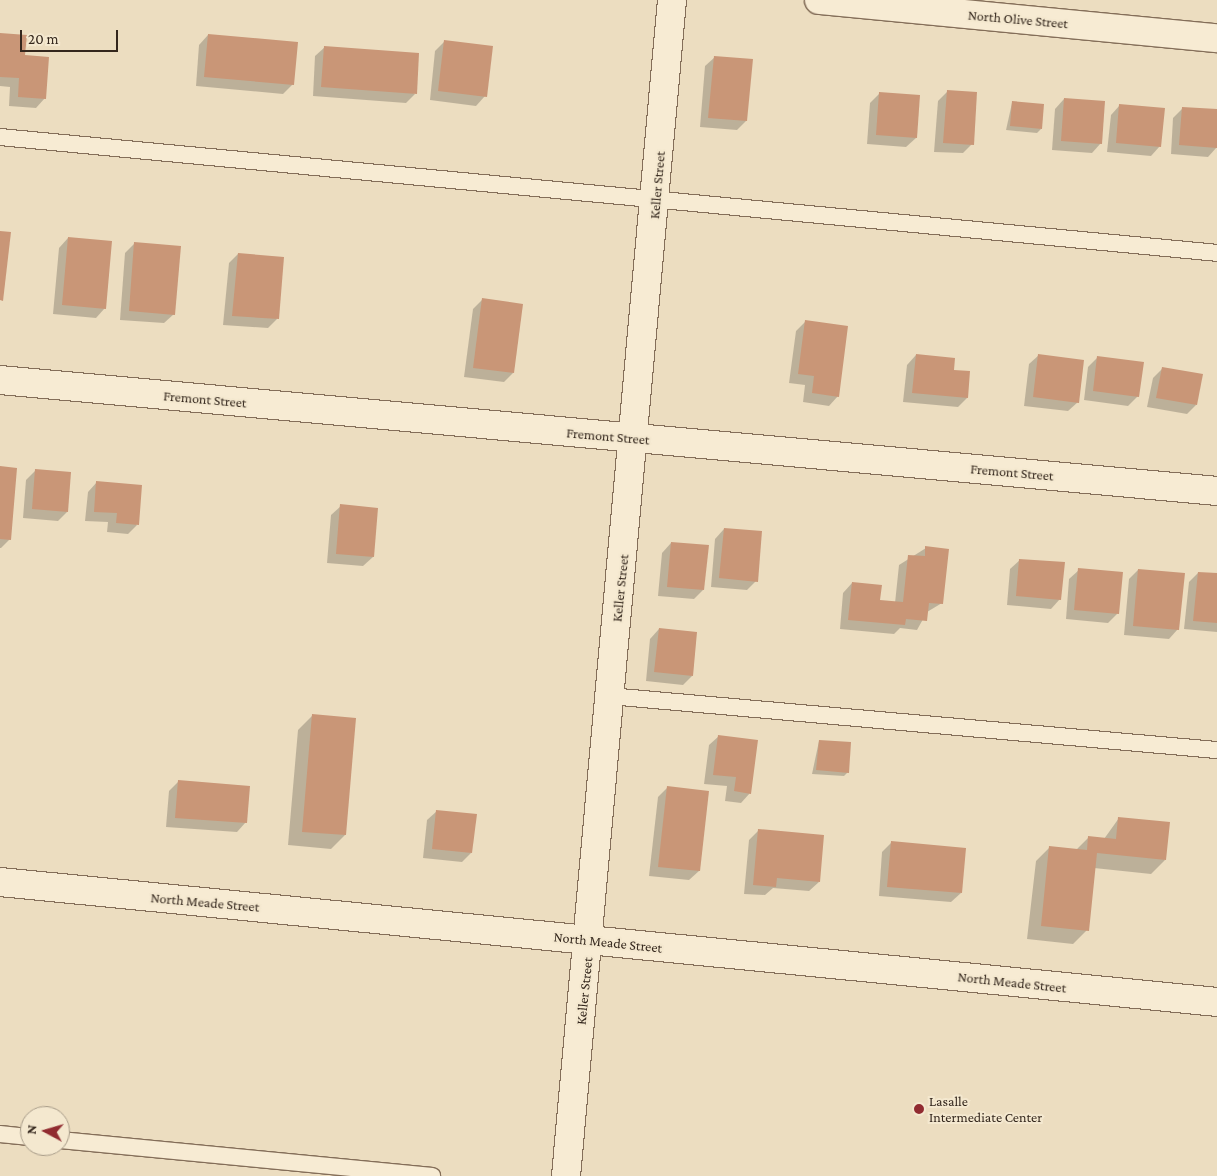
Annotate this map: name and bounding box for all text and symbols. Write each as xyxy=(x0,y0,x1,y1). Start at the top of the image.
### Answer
street label: North Olive Street xyxy=(967,6,1069,32)
scale bar xyxy=(22,20,120,52)
text: 20 m xyxy=(28,31,59,47)
street label: Keller Street xyxy=(646,150,668,220)
street label: Fremont Street xyxy=(163,387,247,411)
street label: Fremont Street xyxy=(566,424,650,448)
street label: Fremont Street xyxy=(970,460,1054,484)
street label: Keller Street xyxy=(608,553,632,623)
street label: North Meade Street xyxy=(150,889,260,915)
street label: North Meade Street xyxy=(553,928,663,956)
street label: Keller Street xyxy=(572,956,596,1026)
street label: North Meade Street xyxy=(957,968,1067,996)
place label: Lasalle Intermediate Center xyxy=(929,1093,1042,1126)
marker: Lasalle Intermediate Center xyxy=(913,1103,925,1115)
north arrow xyxy=(20,1106,70,1156)
text: N xyxy=(23,1124,40,1135)

